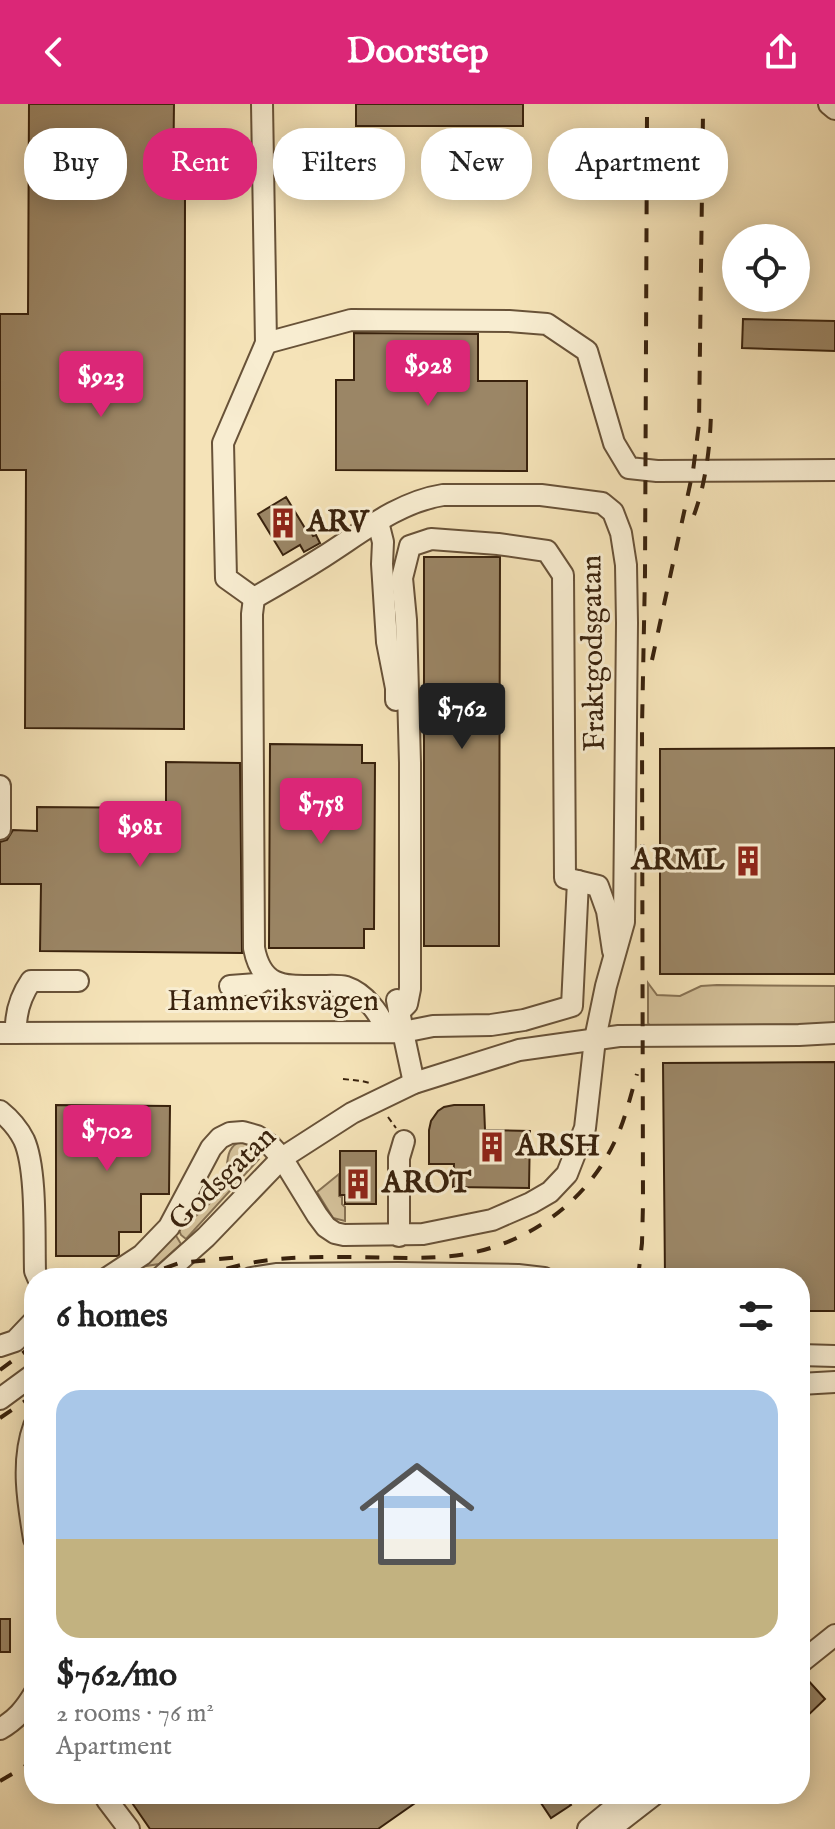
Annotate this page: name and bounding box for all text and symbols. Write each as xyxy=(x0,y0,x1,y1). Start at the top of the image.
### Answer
text: Doorstep xyxy=(347,29,488,75)
icon: back xyxy=(32,30,76,74)
icon: share xyxy=(759,30,803,74)
chip: Buy xyxy=(24,128,127,200)
chip: Rent xyxy=(143,128,257,200)
chip: Filters xyxy=(273,128,405,200)
chip: New xyxy=(421,128,532,200)
chip: Apartment xyxy=(548,128,728,200)
map controls xyxy=(722,224,810,312)
button: locate xyxy=(722,224,810,312)
pin: $928 xyxy=(381,340,475,408)
text: $928 xyxy=(404,349,452,382)
pin: $923 xyxy=(54,351,148,419)
text: $923 xyxy=(77,360,125,393)
place label: ARV xyxy=(306,504,370,542)
building icon: ARV xyxy=(266,506,300,540)
street label: Fraktgodsgatan xyxy=(573,554,615,751)
pin: $762 xyxy=(415,683,509,751)
text: $762 xyxy=(437,692,487,725)
pin: $758 xyxy=(274,778,368,846)
text: $758 xyxy=(298,787,344,820)
pin: $981 xyxy=(93,801,187,869)
text: $981 xyxy=(117,810,163,843)
place label: ARML xyxy=(631,842,725,880)
building icon: ARML xyxy=(731,844,765,878)
street label: Hamneviksvägen xyxy=(167,983,379,1021)
pin: $702 xyxy=(60,1105,154,1173)
text: $702 xyxy=(81,1114,133,1147)
street label: Godsgatan xyxy=(161,1118,285,1240)
place label: ARSH xyxy=(515,1128,600,1166)
building icon: ARSH xyxy=(475,1130,509,1164)
place label: AROT xyxy=(381,1165,472,1203)
building icon: AROT xyxy=(341,1167,375,1201)
icon: filters xyxy=(734,1294,778,1338)
text: 6 homes xyxy=(56,1295,168,1338)
icon: home xyxy=(345,1442,489,1586)
text: $762/mo xyxy=(56,1654,177,1697)
text: 2 rooms · 76 m² xyxy=(56,1697,214,1730)
text: Apartment xyxy=(56,1730,172,1763)

